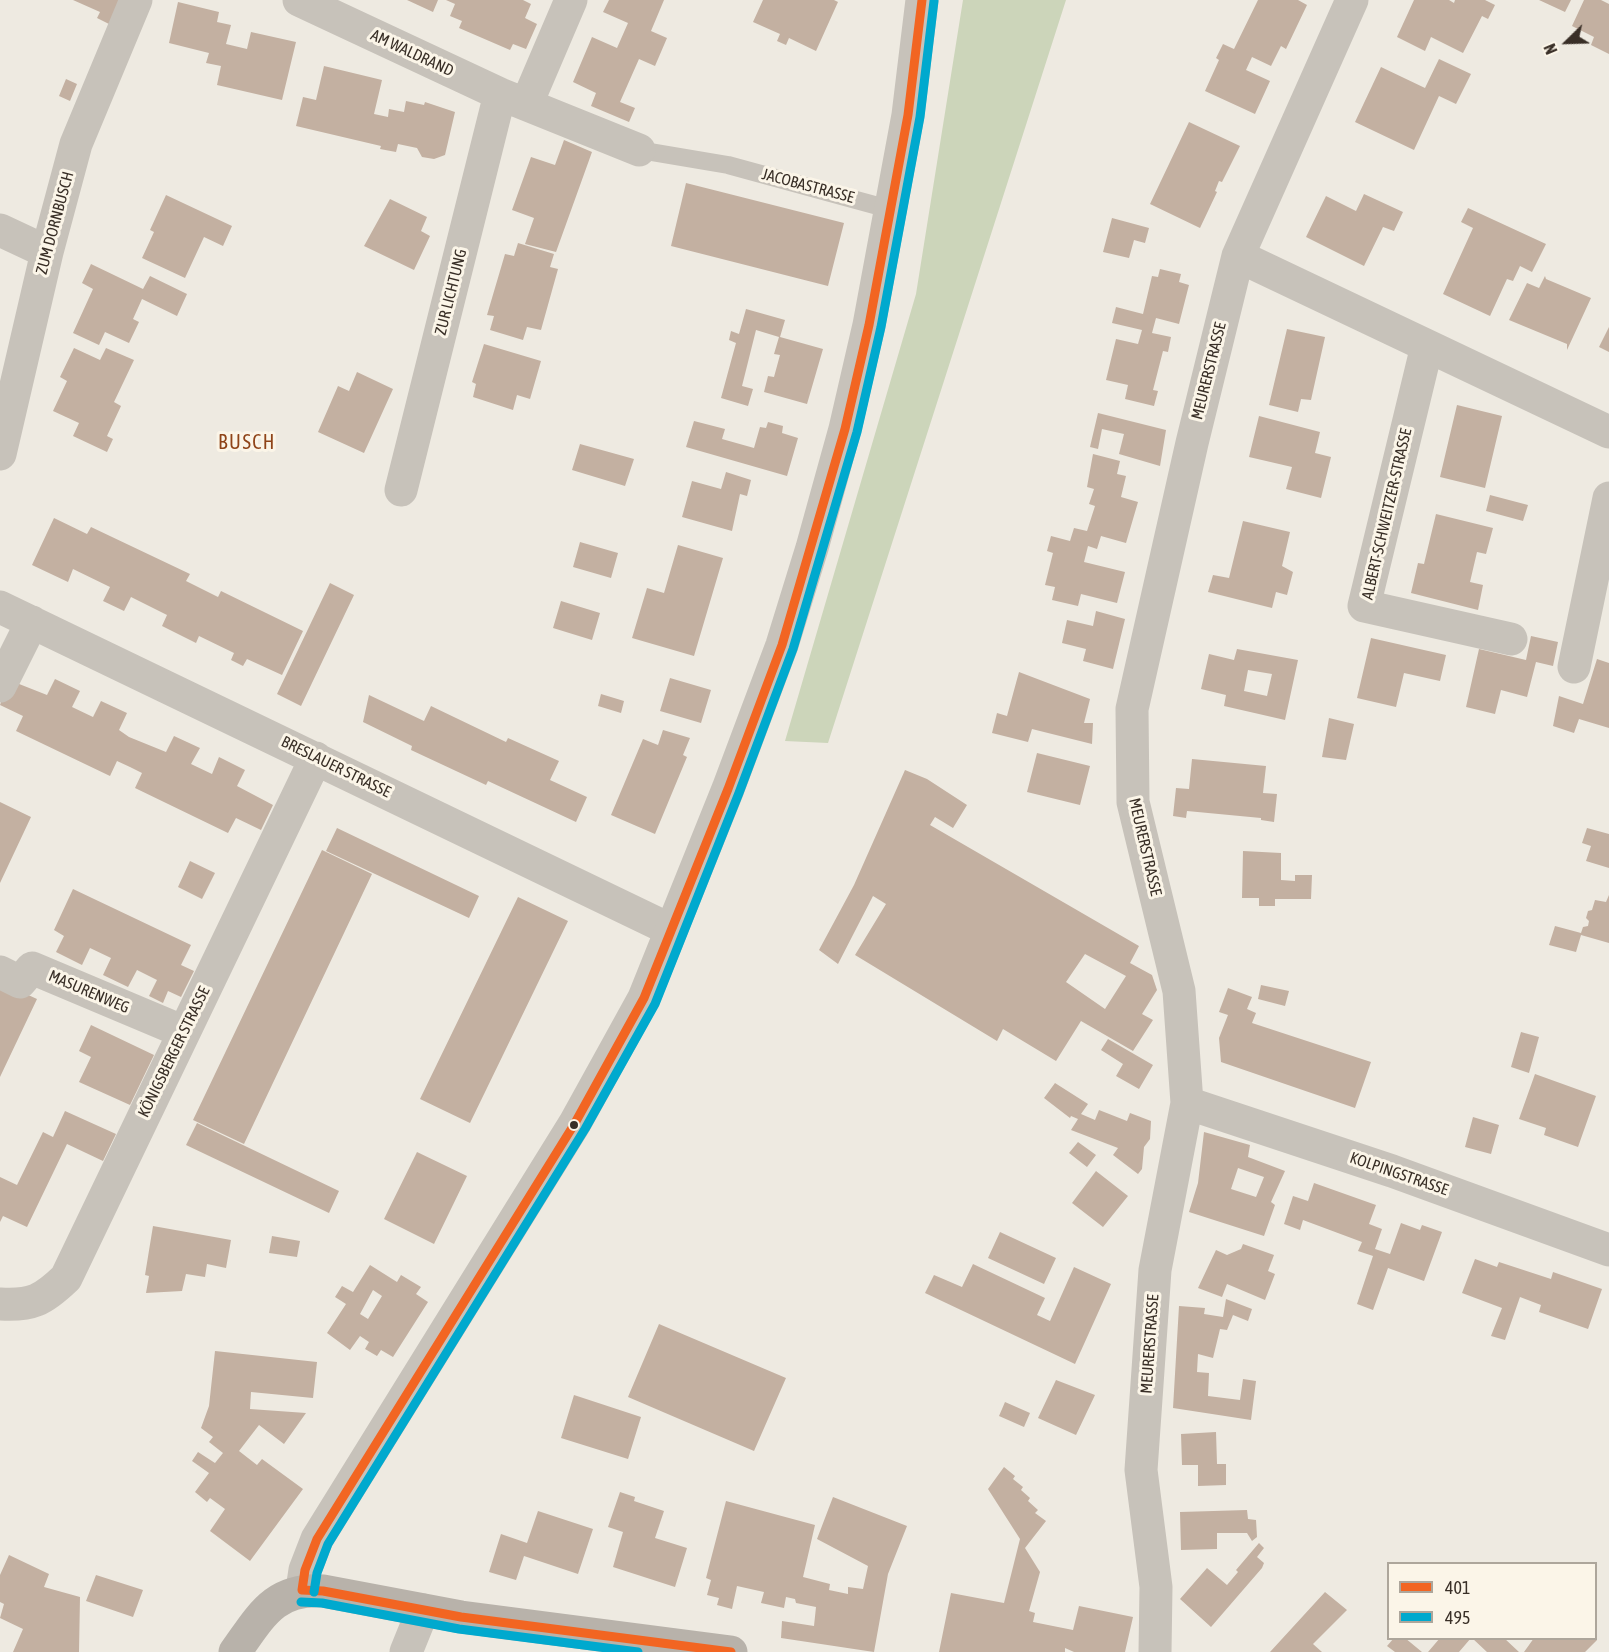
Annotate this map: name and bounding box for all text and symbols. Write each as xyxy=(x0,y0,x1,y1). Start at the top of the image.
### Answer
north arrow xyxy=(1537,12,1597,72)
street label: AM WALDRAND xyxy=(367,25,457,81)
text: N xyxy=(1540,41,1561,57)
street label: JACOBASTRASSE xyxy=(760,165,856,207)
street label: ZUM DORNBUSCH xyxy=(32,170,78,276)
street label: ZUR LICHTUNG xyxy=(431,247,471,337)
street label: MEURERSTRASSE xyxy=(1188,320,1230,422)
street label: ALBERT-SCHWEITZER-STRASSE xyxy=(1358,426,1416,602)
district label: BUSCH xyxy=(218,431,276,455)
street label: BRESLAUER STRASSE xyxy=(278,732,394,802)
street label: MEURERSTRASSE xyxy=(1124,796,1166,898)
street label: MASURENWEG xyxy=(46,966,132,1018)
street label: KÖNIGSBERGER STRASSE xyxy=(134,984,214,1120)
unlabelled marker xyxy=(568,1119,580,1131)
street label: KOLPINGSTRASSE xyxy=(1347,1148,1451,1200)
street label: MEURERSTRASSE xyxy=(1137,1294,1163,1394)
legend xyxy=(1387,1562,1597,1640)
text: 401 xyxy=(1445,1577,1470,1598)
text: 495 xyxy=(1445,1607,1470,1628)

